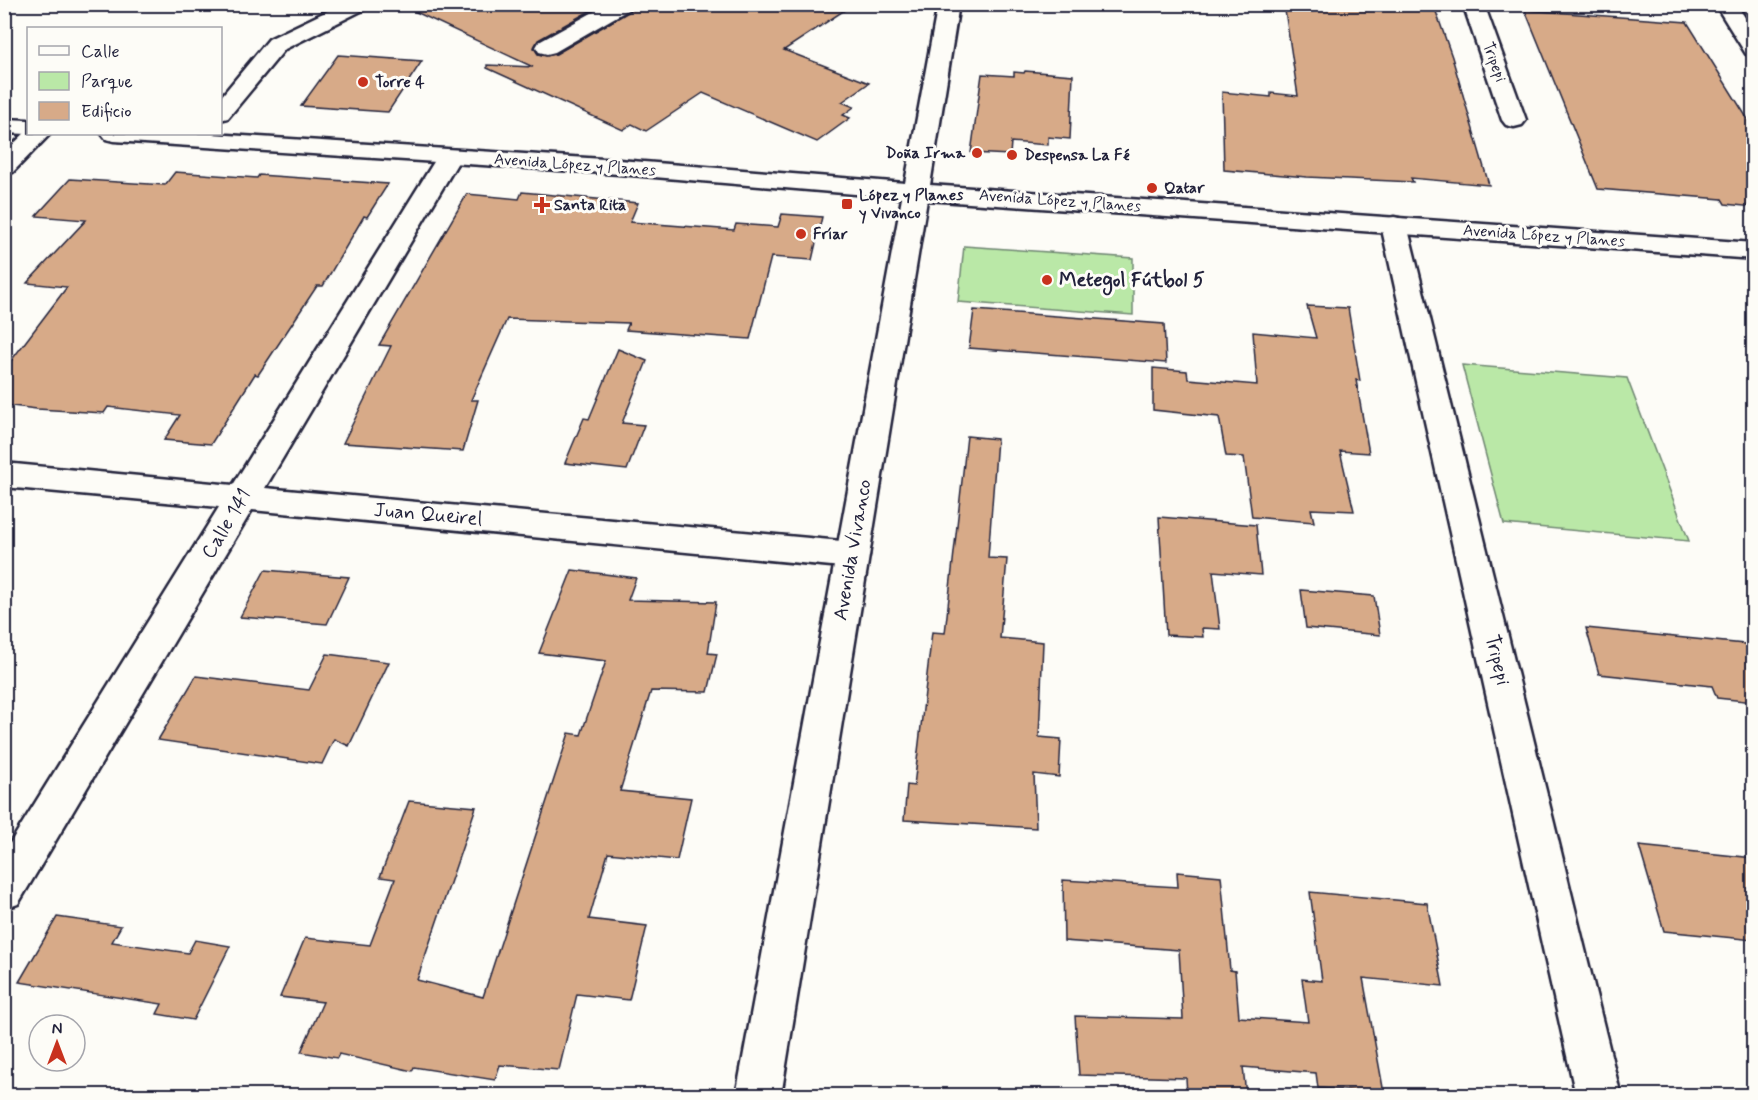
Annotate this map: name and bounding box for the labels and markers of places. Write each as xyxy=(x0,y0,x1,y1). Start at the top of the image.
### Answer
place label: Torre 4 xyxy=(375,72,425,93)
marker: Torre 4 xyxy=(356,75,370,89)
place label: Doña Irma xyxy=(885,143,965,164)
place label: Despensa La Fé xyxy=(1024,145,1131,166)
marker: Doña Irma xyxy=(970,146,984,160)
marker: Despensa La Fé xyxy=(1005,148,1019,162)
place label: Qatar xyxy=(1164,178,1205,199)
marker: Qatar xyxy=(1145,181,1159,195)
place label: López y Planes y Vivanco xyxy=(859,185,964,224)
place label: Santa Rita xyxy=(554,195,626,216)
marker: López y Planes y Vivanco xyxy=(840,197,854,211)
marker: Santa Rita xyxy=(535,198,549,212)
place label: Fríar xyxy=(813,224,848,245)
marker: Fríar xyxy=(794,227,808,241)
place label: Metegol Fútbol 5 xyxy=(1059,267,1205,296)
marker: Metegol Fútbol 5 xyxy=(1040,273,1054,287)

